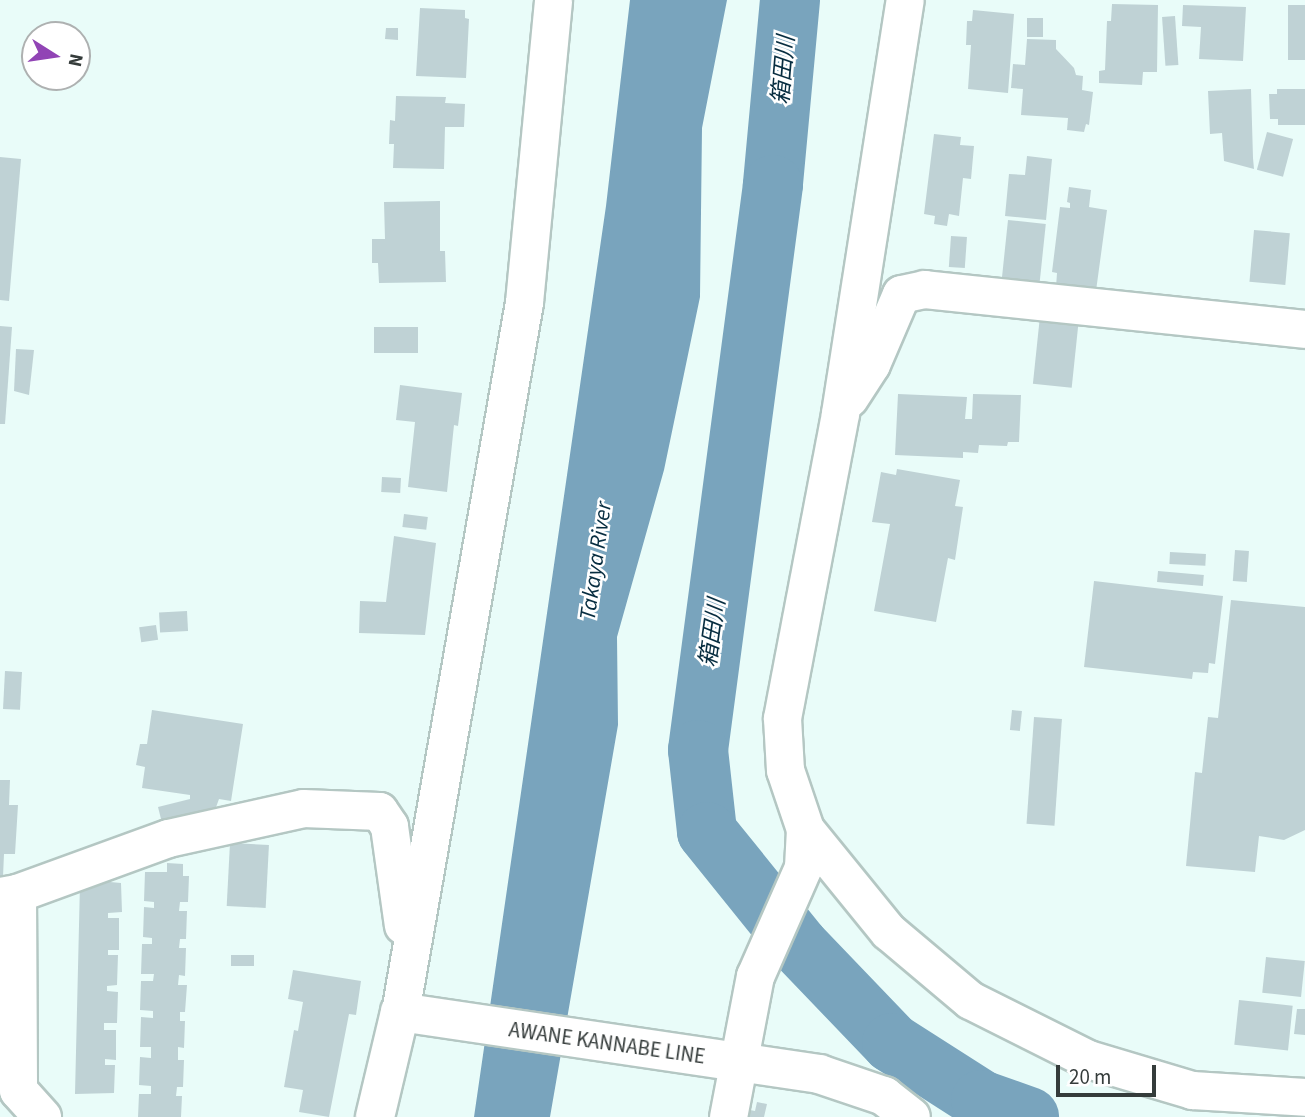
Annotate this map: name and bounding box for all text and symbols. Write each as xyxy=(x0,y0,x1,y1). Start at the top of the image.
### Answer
north arrow xyxy=(21,21,91,91)
water label: 箱田川 xyxy=(767,34,801,106)
text: N xyxy=(61,51,90,69)
water label: Takaya River xyxy=(574,500,618,622)
water label: 箱田川 xyxy=(695,597,731,669)
street label: AWANE KANNABE LINE xyxy=(507,1017,707,1069)
scale bar xyxy=(1060,1050,1160,1094)
text: 20 m xyxy=(1069,1062,1111,1092)

